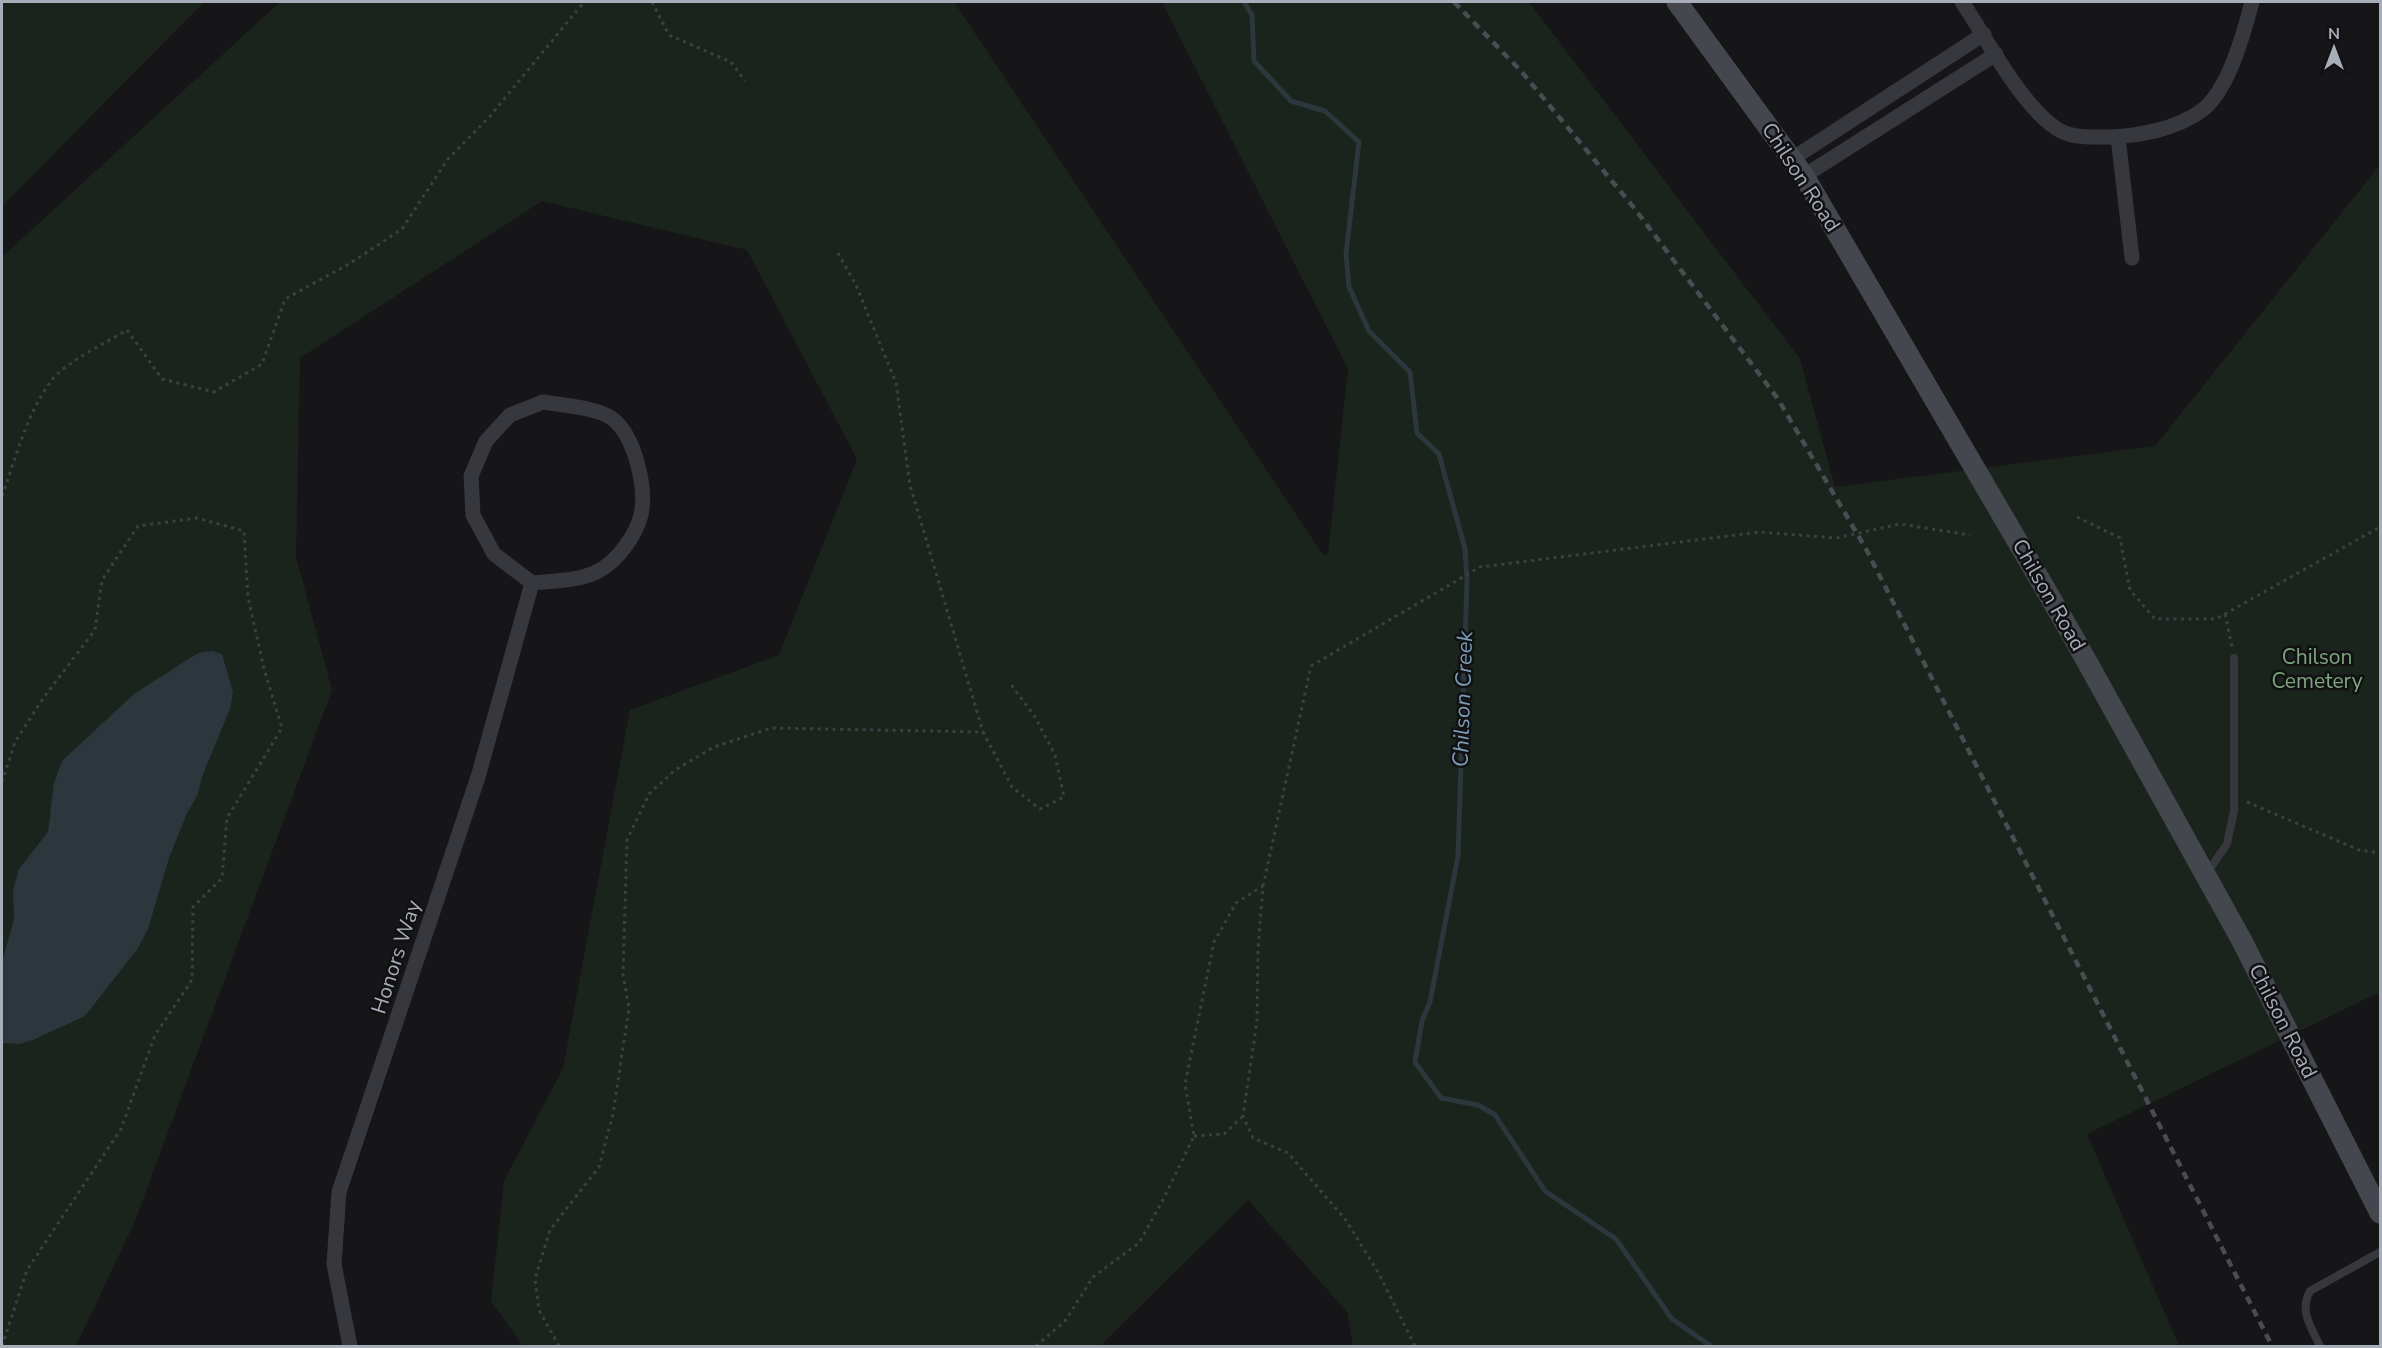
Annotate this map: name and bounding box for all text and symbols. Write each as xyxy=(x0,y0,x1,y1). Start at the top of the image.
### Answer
north arrow xyxy=(2304,18,2364,78)
text: N xyxy=(2328,23,2340,45)
street label: Chilson Road xyxy=(1755,117,1847,237)
street label: Chilson Road xyxy=(2006,534,2092,656)
water label: Chilson Creek xyxy=(1446,629,1480,768)
park label: Chilson Cemetery xyxy=(2271,643,2363,695)
street label: Honors Way xyxy=(364,896,428,1017)
street label: Chilson Road xyxy=(2242,959,2324,1083)

